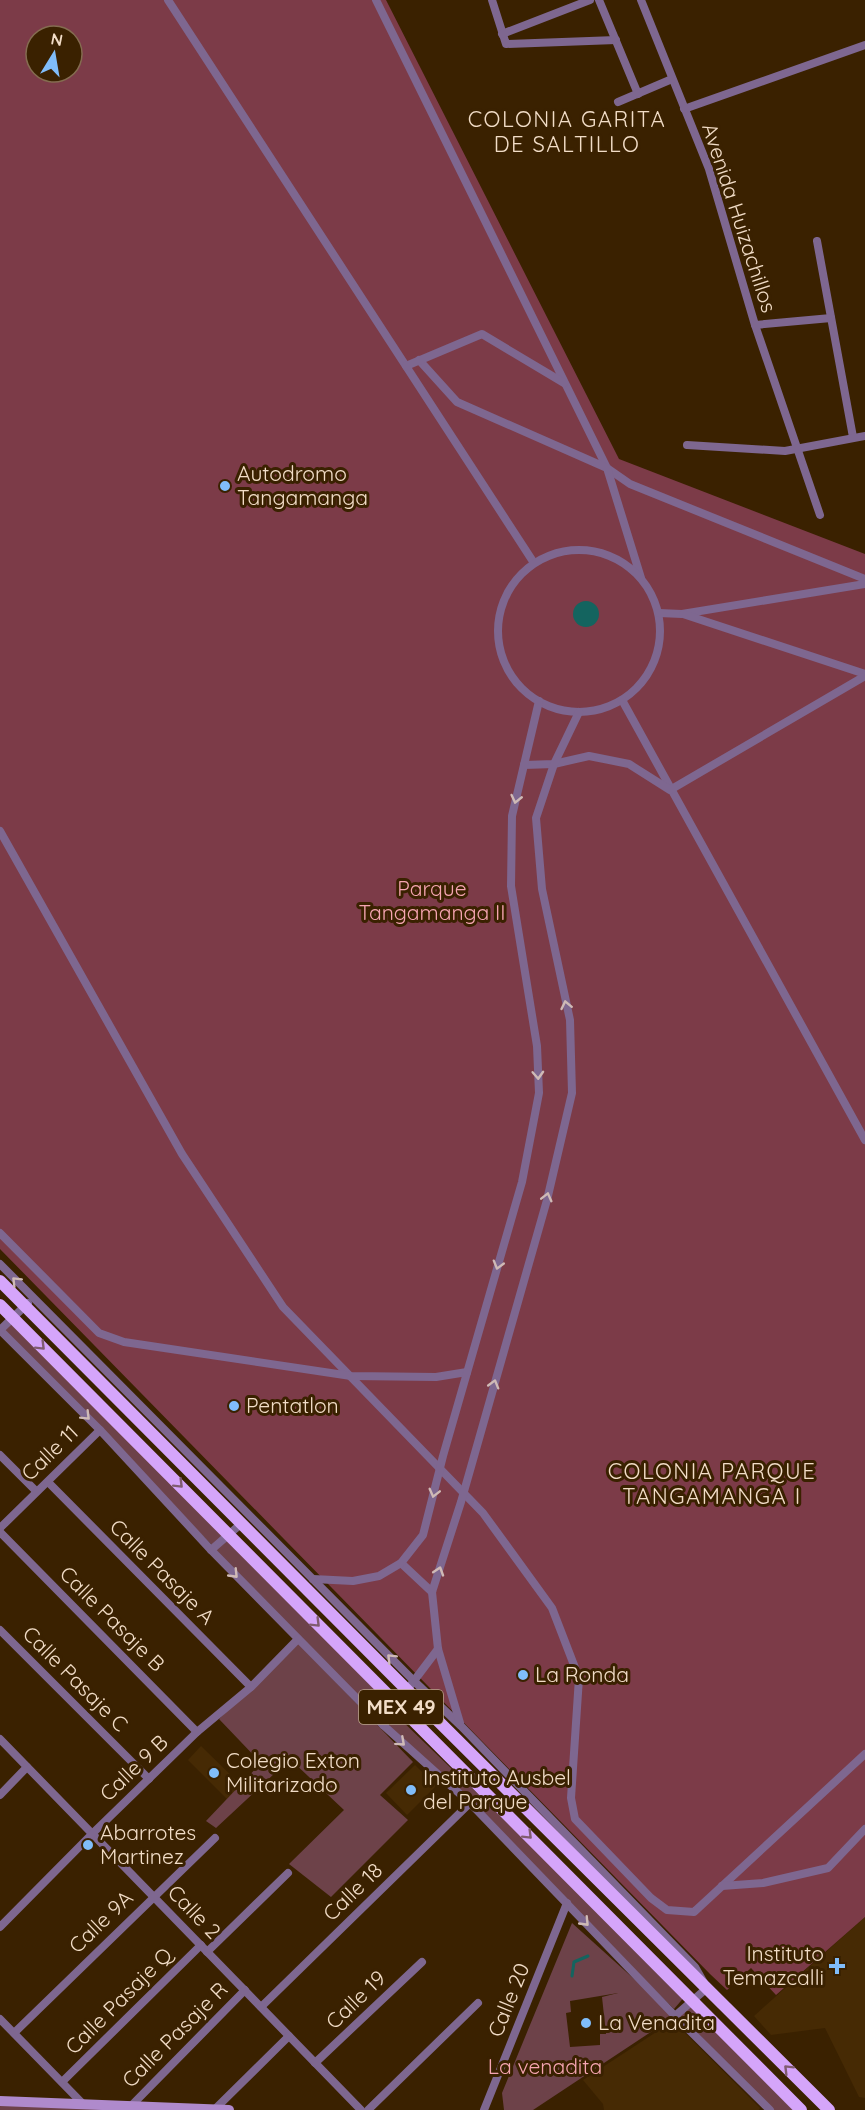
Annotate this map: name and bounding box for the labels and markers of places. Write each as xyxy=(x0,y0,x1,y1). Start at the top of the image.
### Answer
place label: Autodromo Tangamanga xyxy=(237,460,368,510)
marker: Autodromo Tangamanga xyxy=(218,479,232,493)
place label: Pentatlon xyxy=(246,1392,339,1418)
marker: Pentatlon xyxy=(227,1399,241,1413)
place label: La Ronda xyxy=(535,1661,629,1687)
marker: La Ronda xyxy=(516,1668,530,1682)
place label: Colegio Exton Militarizado xyxy=(226,1747,360,1797)
place label: Instituto Ausbel del Parque xyxy=(423,1764,571,1814)
marker: Colegio Exton Militarizado xyxy=(207,1766,221,1780)
marker: Instituto Ausbel del Parque xyxy=(404,1783,418,1797)
place label: Abarrotes Martinez xyxy=(100,1819,196,1869)
marker: Abarrotes Martinez xyxy=(81,1838,95,1852)
place label: Instituto Temazcalli xyxy=(722,1940,824,1990)
marker: Instituto Temazcalli xyxy=(828,1957,846,1975)
place label: La Venadita xyxy=(598,2009,715,2035)
marker: La Venadita xyxy=(579,2016,593,2030)

